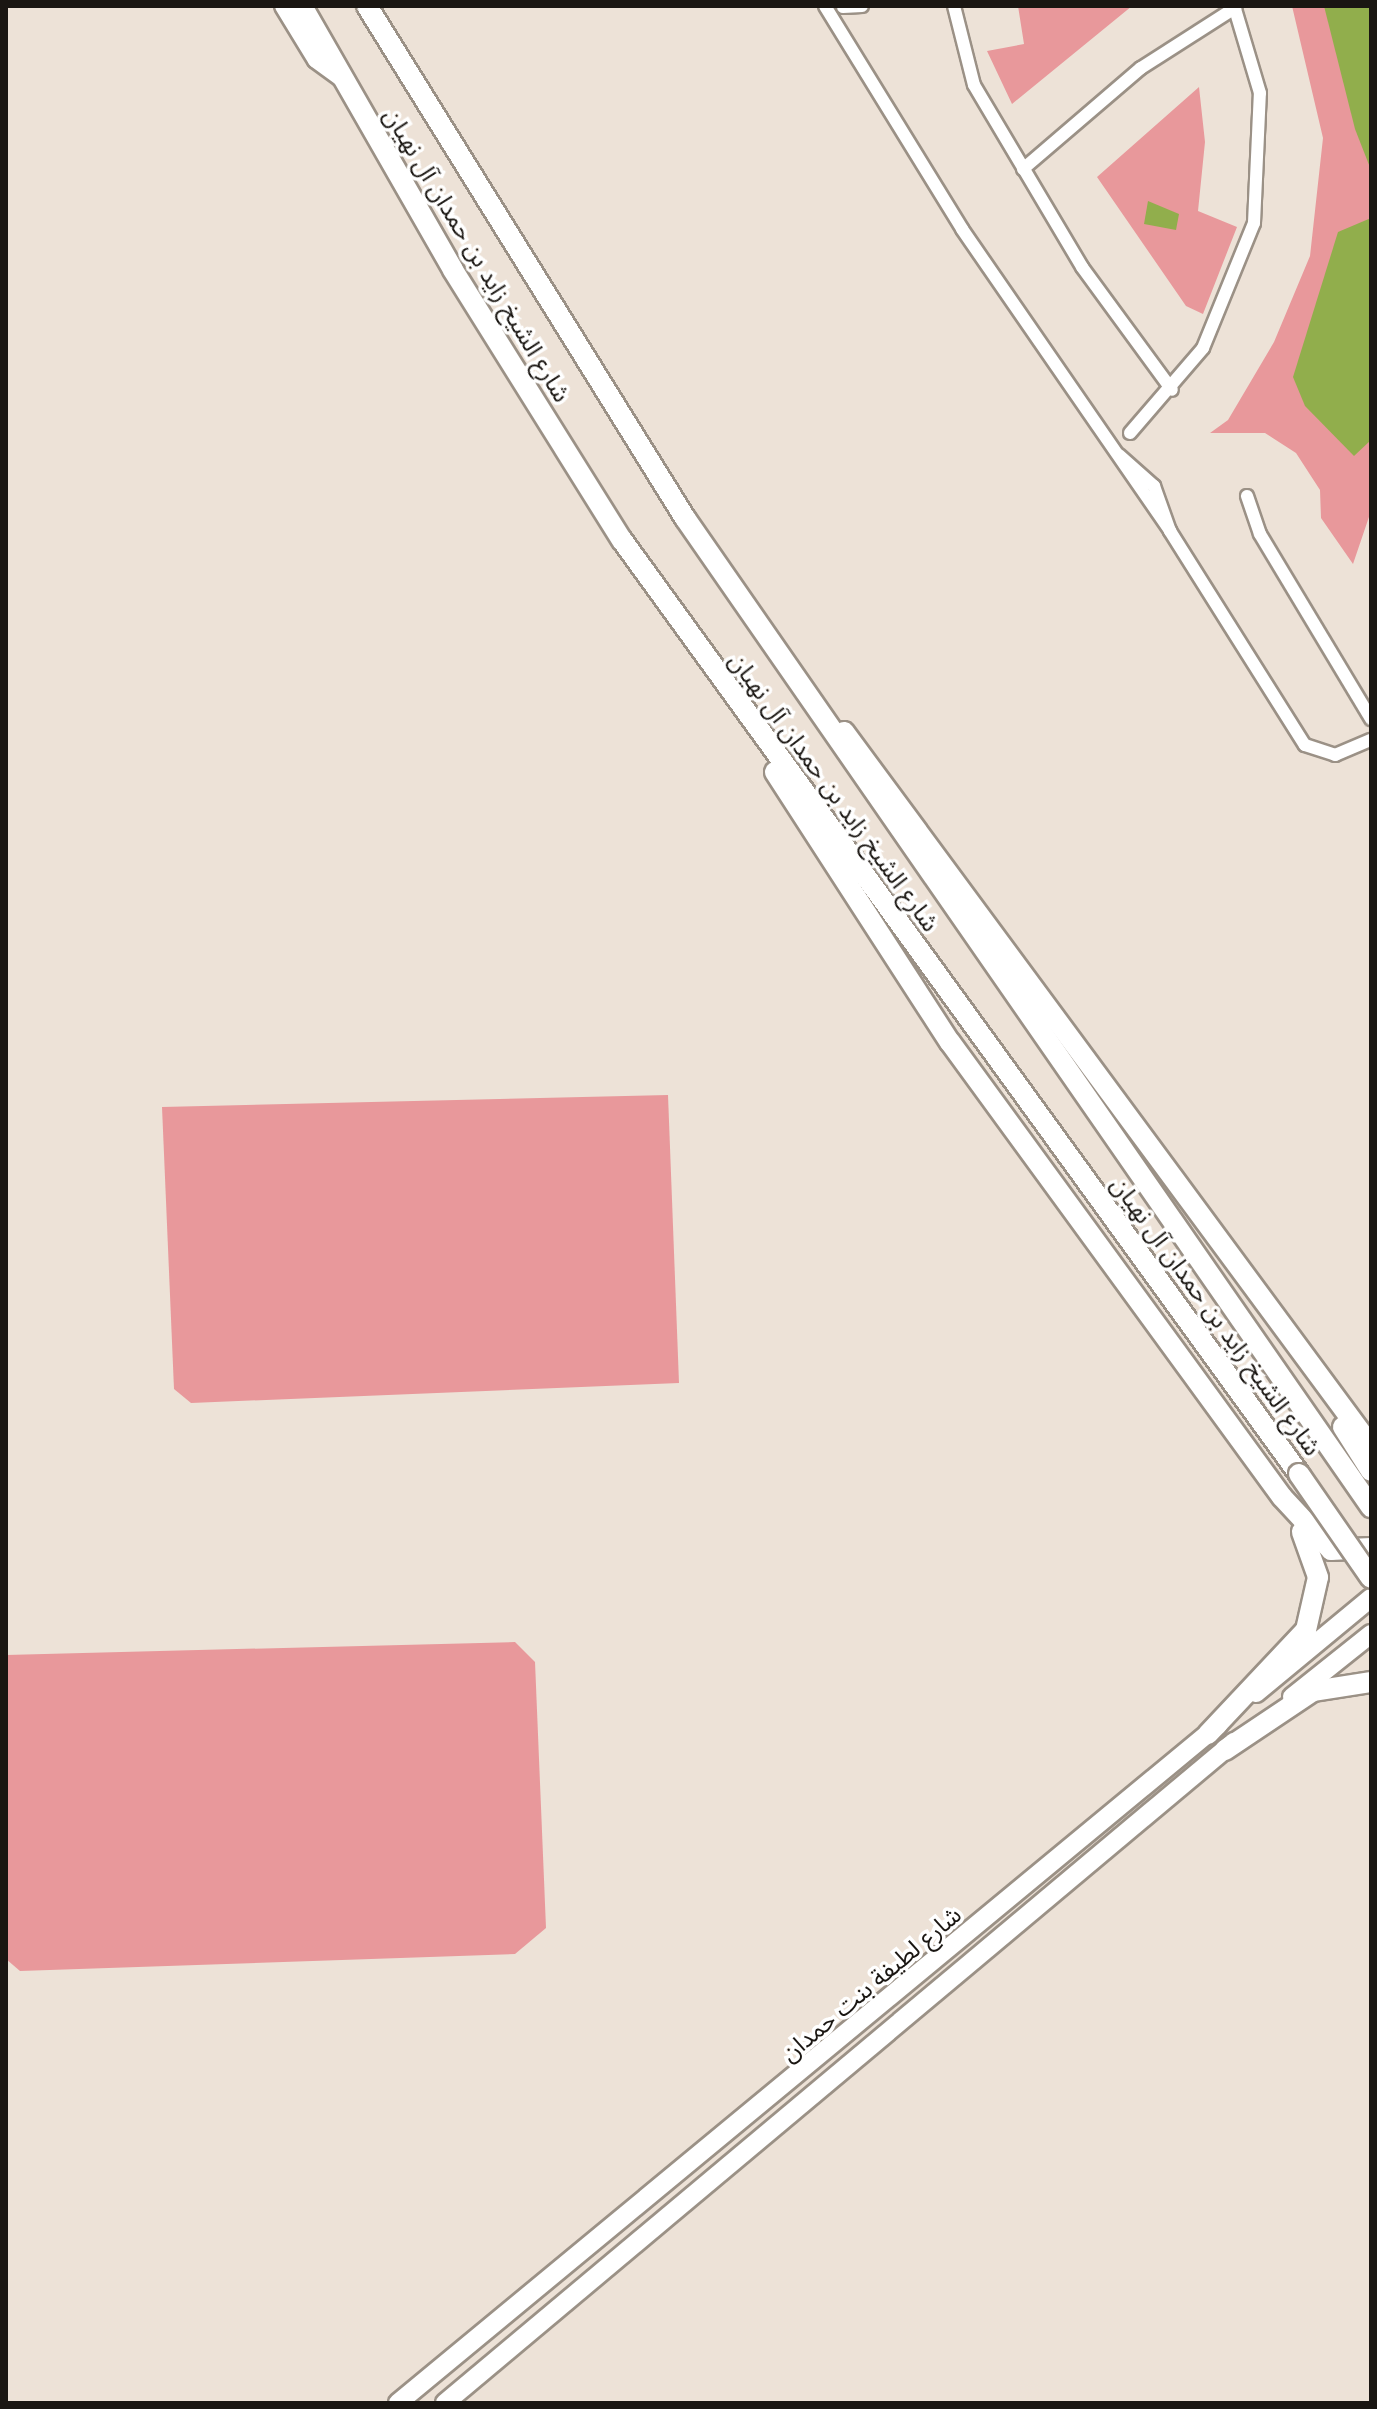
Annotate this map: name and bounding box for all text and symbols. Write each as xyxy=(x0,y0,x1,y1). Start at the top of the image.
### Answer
street label: شارع الشيخ زايد بن حمدان آل نهيان xyxy=(378,103,576,407)
street label: شارع الشيخ زايد بن حمدان آل نهيان xyxy=(723,647,945,937)
street label: شارع الشيخ زايد بن حمدان آل نهيان xyxy=(1105,1171,1327,1461)
street label: شارع لطيفة بنت حمدان xyxy=(775,1900,967,2068)

